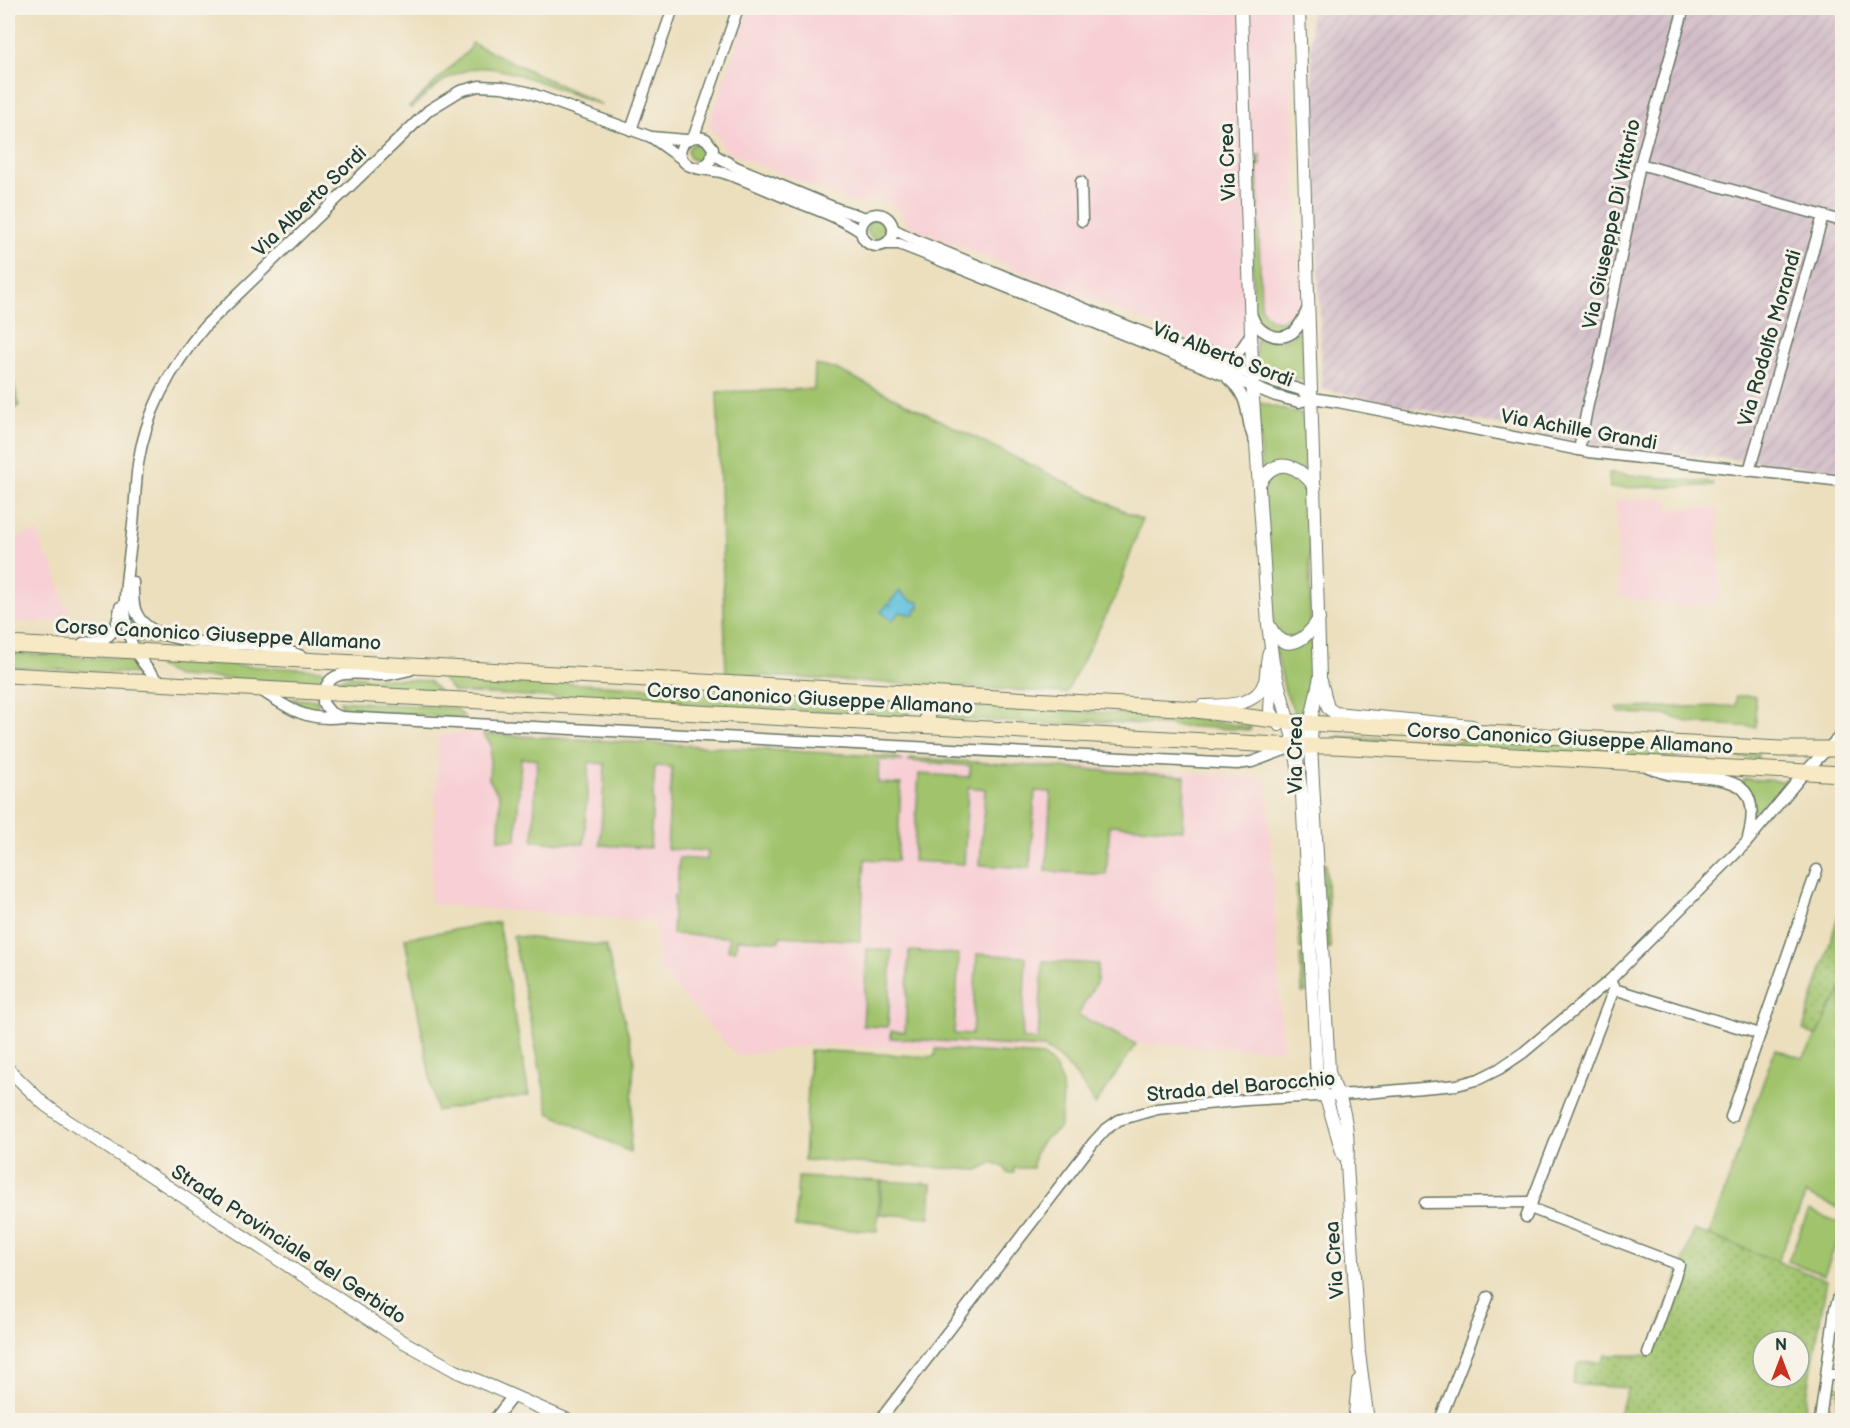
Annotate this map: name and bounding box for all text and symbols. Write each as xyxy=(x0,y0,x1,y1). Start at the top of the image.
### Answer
street label: Via Giuseppe Di Vittorio xyxy=(1578,117,1646,331)
street label: Via Crea xyxy=(1215,123,1241,201)
street label: Via Alberto Sordi xyxy=(248,141,372,262)
street label: Via Rodolfo Morandi xyxy=(1733,247,1807,430)
street label: Via Alberto Sordi xyxy=(1149,317,1297,393)
street label: Via Achille Grandi xyxy=(1499,404,1659,456)
street label: Corso Canonico Giuseppe Allamano xyxy=(54,614,382,656)
street label: Corso Canonico Giuseppe Allamano xyxy=(646,678,974,720)
street label: Via Crea xyxy=(1284,716,1308,794)
street label: Corso Canonico Giuseppe Allamano xyxy=(1406,718,1734,760)
street label: Strada del Barocchio xyxy=(1146,1067,1336,1107)
street label: Strada Provinciale del Gerbido xyxy=(167,1160,410,1330)
street label: Via Crea xyxy=(1320,1220,1350,1300)
north arrow xyxy=(1751,1329,1811,1389)
text: N xyxy=(1775,1336,1787,1355)

